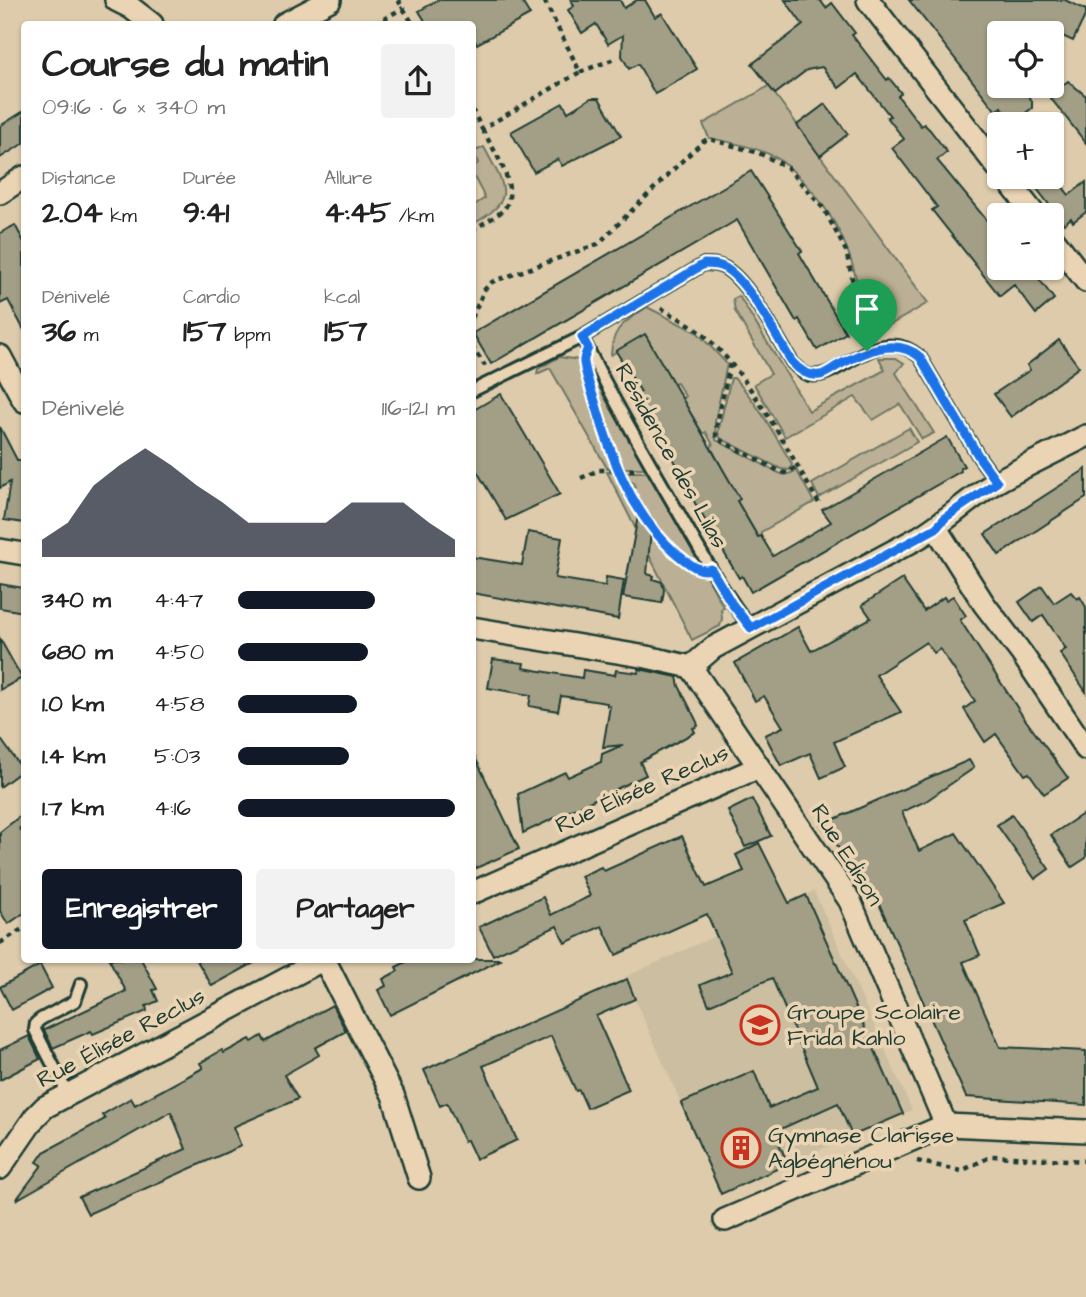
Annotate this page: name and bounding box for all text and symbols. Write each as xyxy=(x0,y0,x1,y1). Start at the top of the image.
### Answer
map controls xyxy=(987,21,1064,280)
button: locate xyxy=(987,21,1064,98)
text: Course du matin xyxy=(42,39,328,91)
button: share xyxy=(381,44,455,118)
text: 09:16 · 6 × 340 m xyxy=(42,91,225,123)
button: + xyxy=(987,112,1064,189)
text: Distance xyxy=(42,165,116,192)
text: Durée xyxy=(183,165,236,192)
text: Allure xyxy=(324,165,373,192)
text: 2.04 xyxy=(42,192,103,234)
text: 9:41 xyxy=(183,192,229,234)
text: 4:45 xyxy=(324,192,391,234)
text: km xyxy=(103,203,137,230)
text: /km xyxy=(391,203,434,230)
button: − xyxy=(987,203,1064,280)
pin xyxy=(837,279,897,351)
text: Dénivelé xyxy=(42,284,110,311)
text: Cardio xyxy=(183,284,240,311)
text: kcal xyxy=(324,284,360,311)
icon: arrive xyxy=(848,290,886,328)
text: 36 xyxy=(42,311,76,353)
text: 157 xyxy=(183,311,227,353)
text: 157 xyxy=(324,311,368,353)
text: m xyxy=(76,322,98,349)
text: bpm xyxy=(227,322,270,349)
street label: Résidence des Lilas xyxy=(607,358,735,554)
text: Dénivelé xyxy=(42,392,125,424)
text: 116–121 m xyxy=(381,392,455,424)
text: 340 m xyxy=(42,584,111,616)
text: 4:47 xyxy=(154,584,203,616)
text: 680 m xyxy=(42,636,113,668)
text: 4:50 xyxy=(154,636,204,668)
text: 1.0 km xyxy=(42,688,104,720)
text: 4:58 xyxy=(154,688,205,720)
street label: Rue Élisée Reclus xyxy=(550,736,734,842)
text: 1.4 km xyxy=(42,740,105,772)
text: 5:03 xyxy=(154,740,200,772)
text: 1.7 km xyxy=(42,792,104,824)
text: 4:16 xyxy=(154,792,191,824)
street label: Rue Edison xyxy=(803,798,891,912)
button: Enregistrer xyxy=(42,869,242,949)
button: Partager xyxy=(256,869,455,949)
street label: Rue Élisée Reclus xyxy=(31,980,211,1096)
place label: Groupe Scolaire Frida Kahlo xyxy=(787,996,961,1054)
school or university icon: Groupe Scolaire Frida Kahlo xyxy=(739,1004,781,1046)
place label: Gymnase Clarisse Agbégnénou xyxy=(768,1119,954,1178)
building icon: Gymnase Clarisse Agbégnénou xyxy=(720,1127,762,1169)

